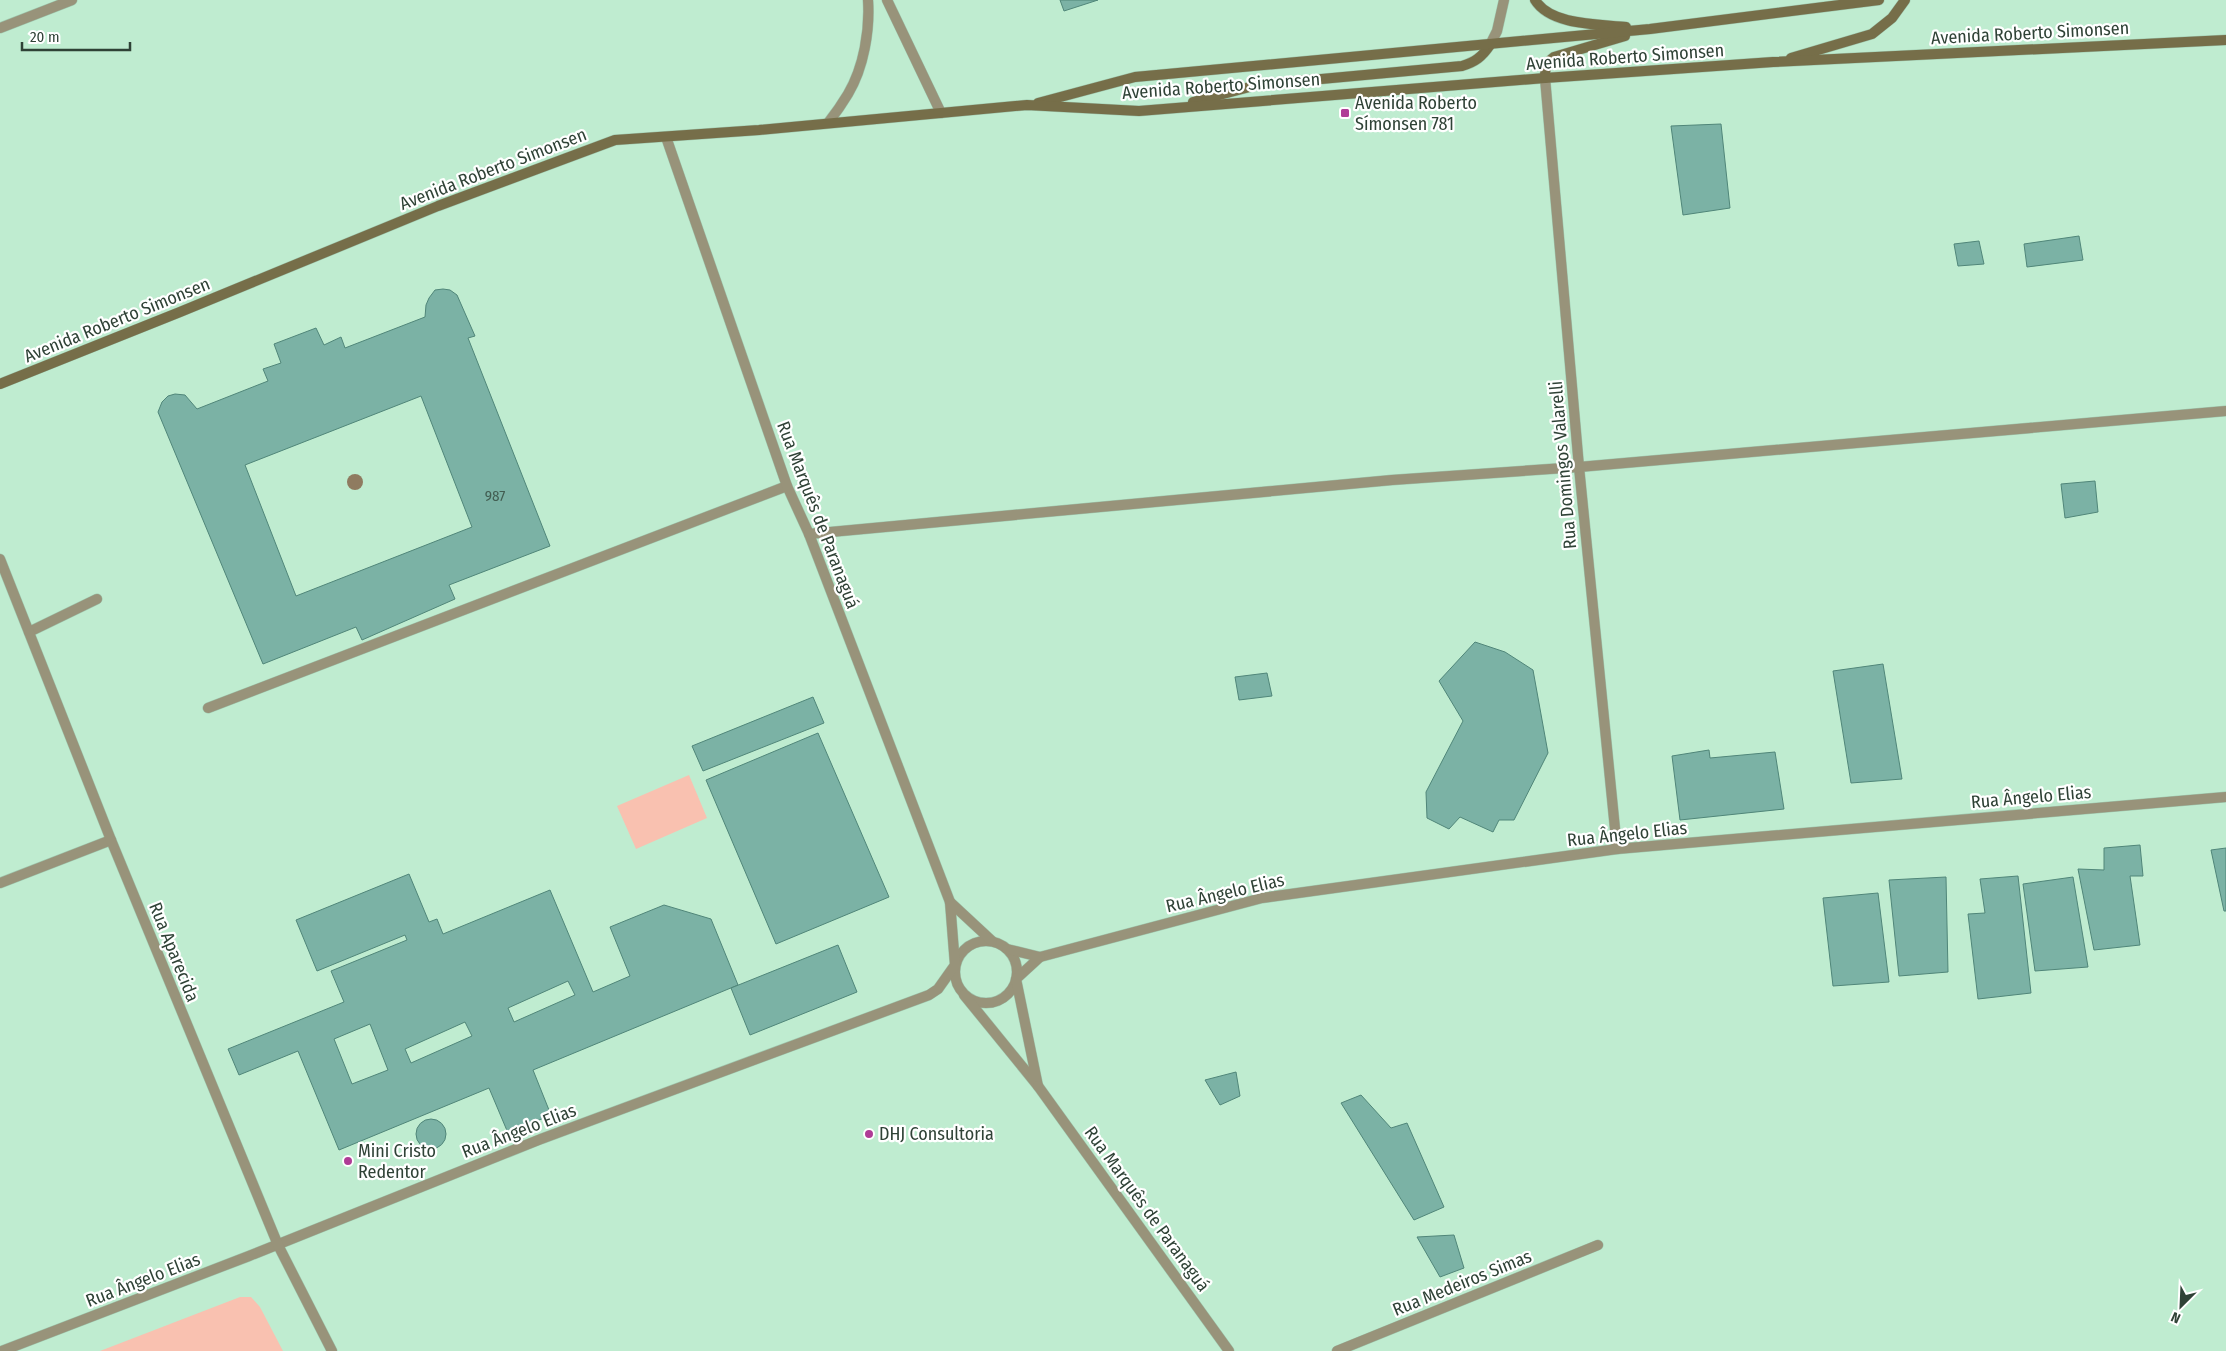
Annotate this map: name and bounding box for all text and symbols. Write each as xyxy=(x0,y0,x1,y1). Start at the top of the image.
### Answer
street label: Avenida Roberto Simonsen xyxy=(1930,17,2130,49)
scale bar xyxy=(22,20,130,52)
text: 20 m xyxy=(30,28,60,46)
street label: Avenida Roberto Simonsen xyxy=(1525,39,1725,75)
street label: Avenida Roberto Simonsen xyxy=(1121,68,1321,104)
place label: Avenida Roberto Símonsen 781 xyxy=(1355,92,1477,135)
marker: Avenida Roberto Símonsen 781 xyxy=(1339,107,1351,119)
street label: Avenida Roberto Simonsen xyxy=(396,123,590,215)
street label: Avenida Roberto Simonsen xyxy=(21,273,213,367)
street label: Rua Domingos Valarelli xyxy=(1545,380,1581,550)
street label: Rua Marquês de Paranaguá xyxy=(772,418,864,612)
house number: 987 xyxy=(485,487,505,505)
street label: Rua Ângelo Elias xyxy=(1970,781,2092,813)
street label: Rua Ângelo Elias xyxy=(1566,817,1688,851)
street label: Rua Ângelo Elias xyxy=(1164,869,1287,917)
street label: Rua Aparecida xyxy=(144,899,204,1005)
street label: Rua Ângelo Elias xyxy=(459,1099,580,1163)
street label: Rua Marquês de Paranaguá xyxy=(1080,1122,1214,1296)
place label: DHJ Consultoria xyxy=(879,1123,994,1145)
marker: DHJ Consultoria xyxy=(863,1128,875,1140)
place label: Mini Cristo Redentor xyxy=(358,1140,436,1183)
marker: Mini Cristo Redentor xyxy=(342,1155,354,1167)
street label: Rua Medeiros Simas xyxy=(1389,1245,1535,1321)
street label: Rua Ângelo Elias xyxy=(83,1248,204,1312)
north arrow xyxy=(2156,1281,2206,1331)
text: N xyxy=(2169,1308,2183,1327)

